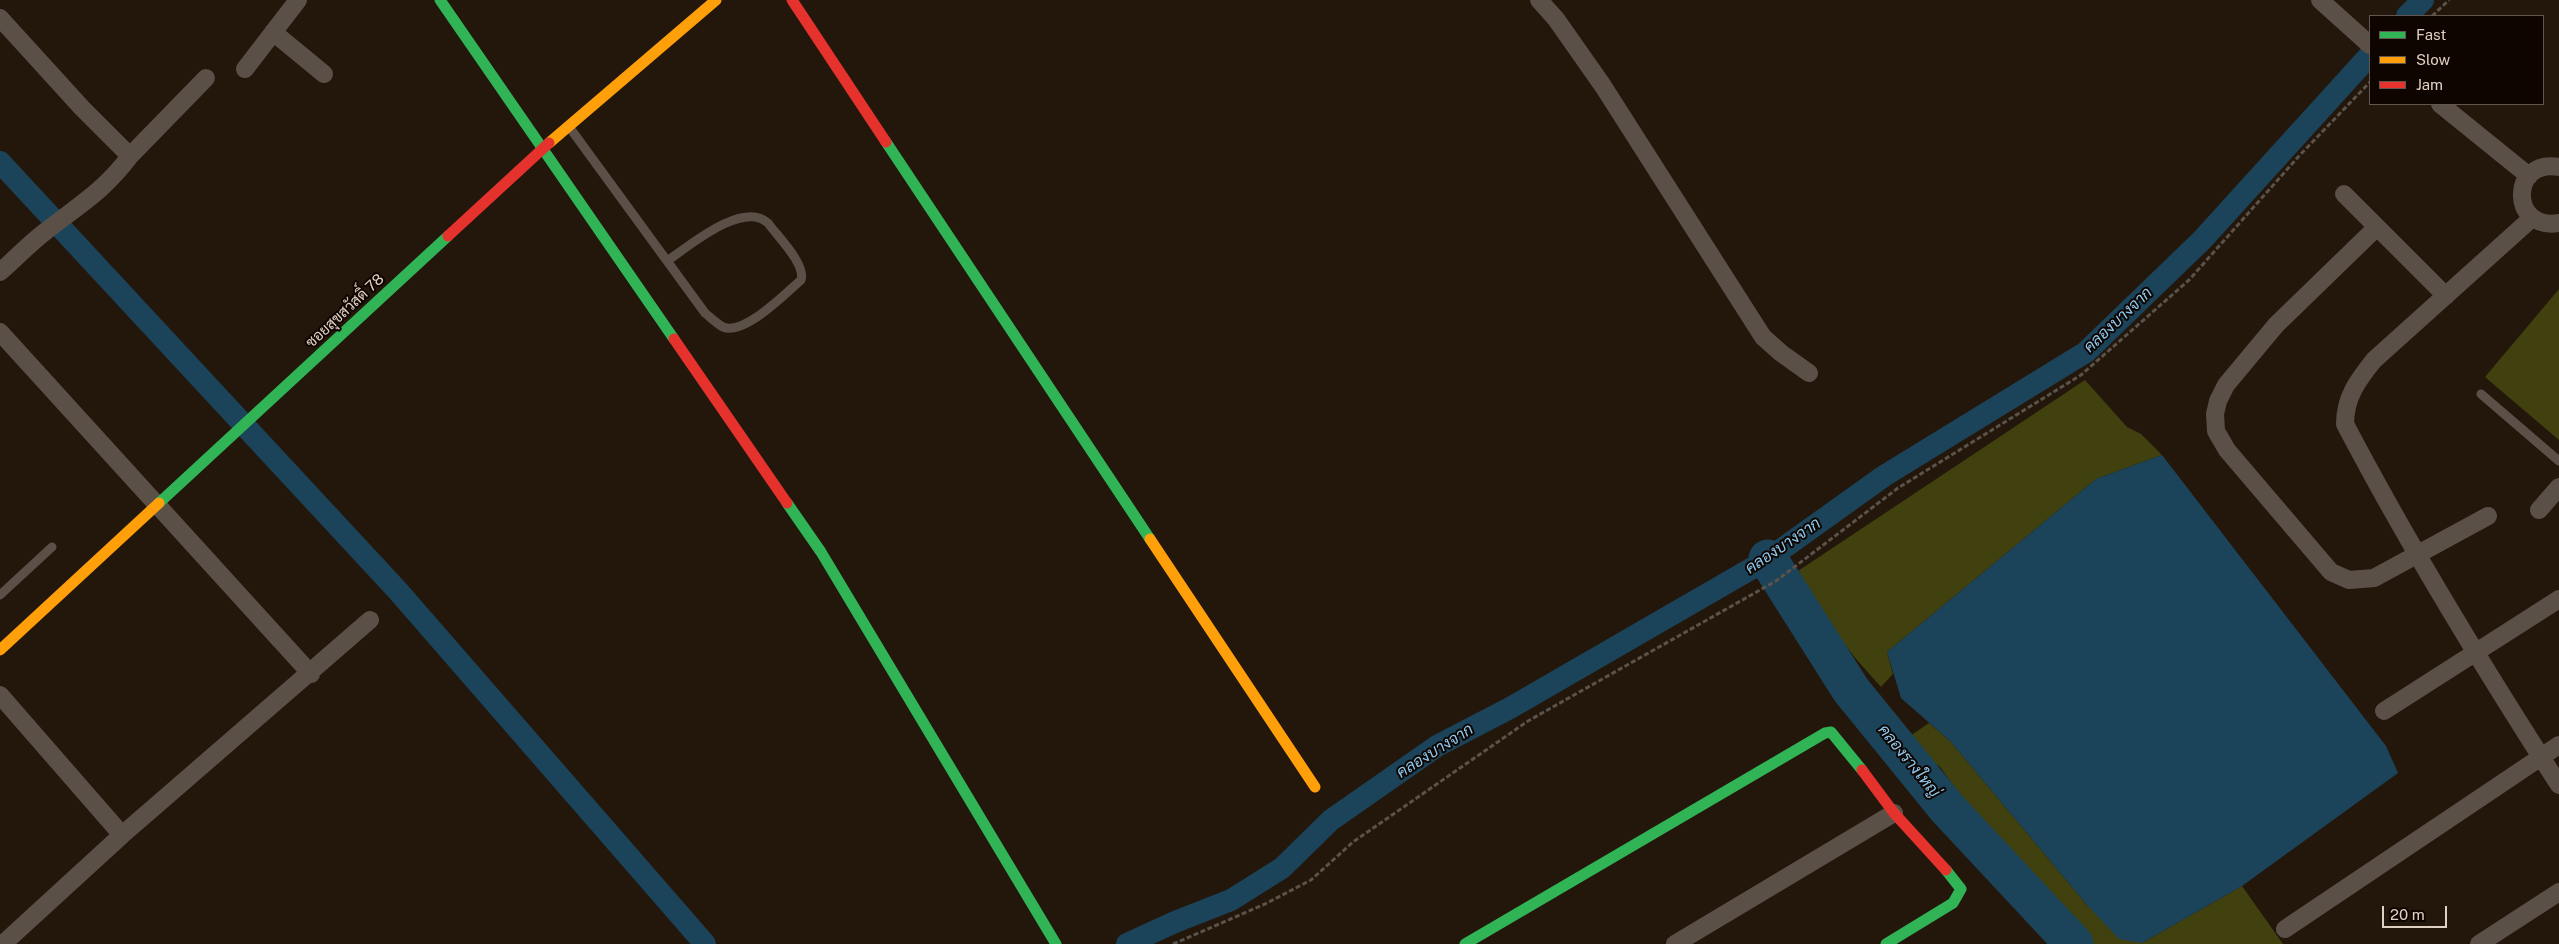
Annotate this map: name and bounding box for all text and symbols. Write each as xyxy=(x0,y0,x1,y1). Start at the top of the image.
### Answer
legend xyxy=(2369,15,2544,105)
text: Fast xyxy=(2416,26,2446,43)
text: Slow xyxy=(2416,51,2450,68)
text: Jam xyxy=(2416,76,2443,93)
street label: ซอยสุขสวัสดิ์ 78 xyxy=(302,270,388,352)
water label: คลองบางจาก xyxy=(2080,283,2156,357)
water label: คลองบางจาก xyxy=(1742,514,1824,578)
water label: คลองบางจาก xyxy=(1393,720,1477,782)
water label: คลองรางใหญ่ xyxy=(1874,721,1944,801)
scale bar xyxy=(2384,896,2449,928)
text: 20 m xyxy=(2390,906,2425,923)

